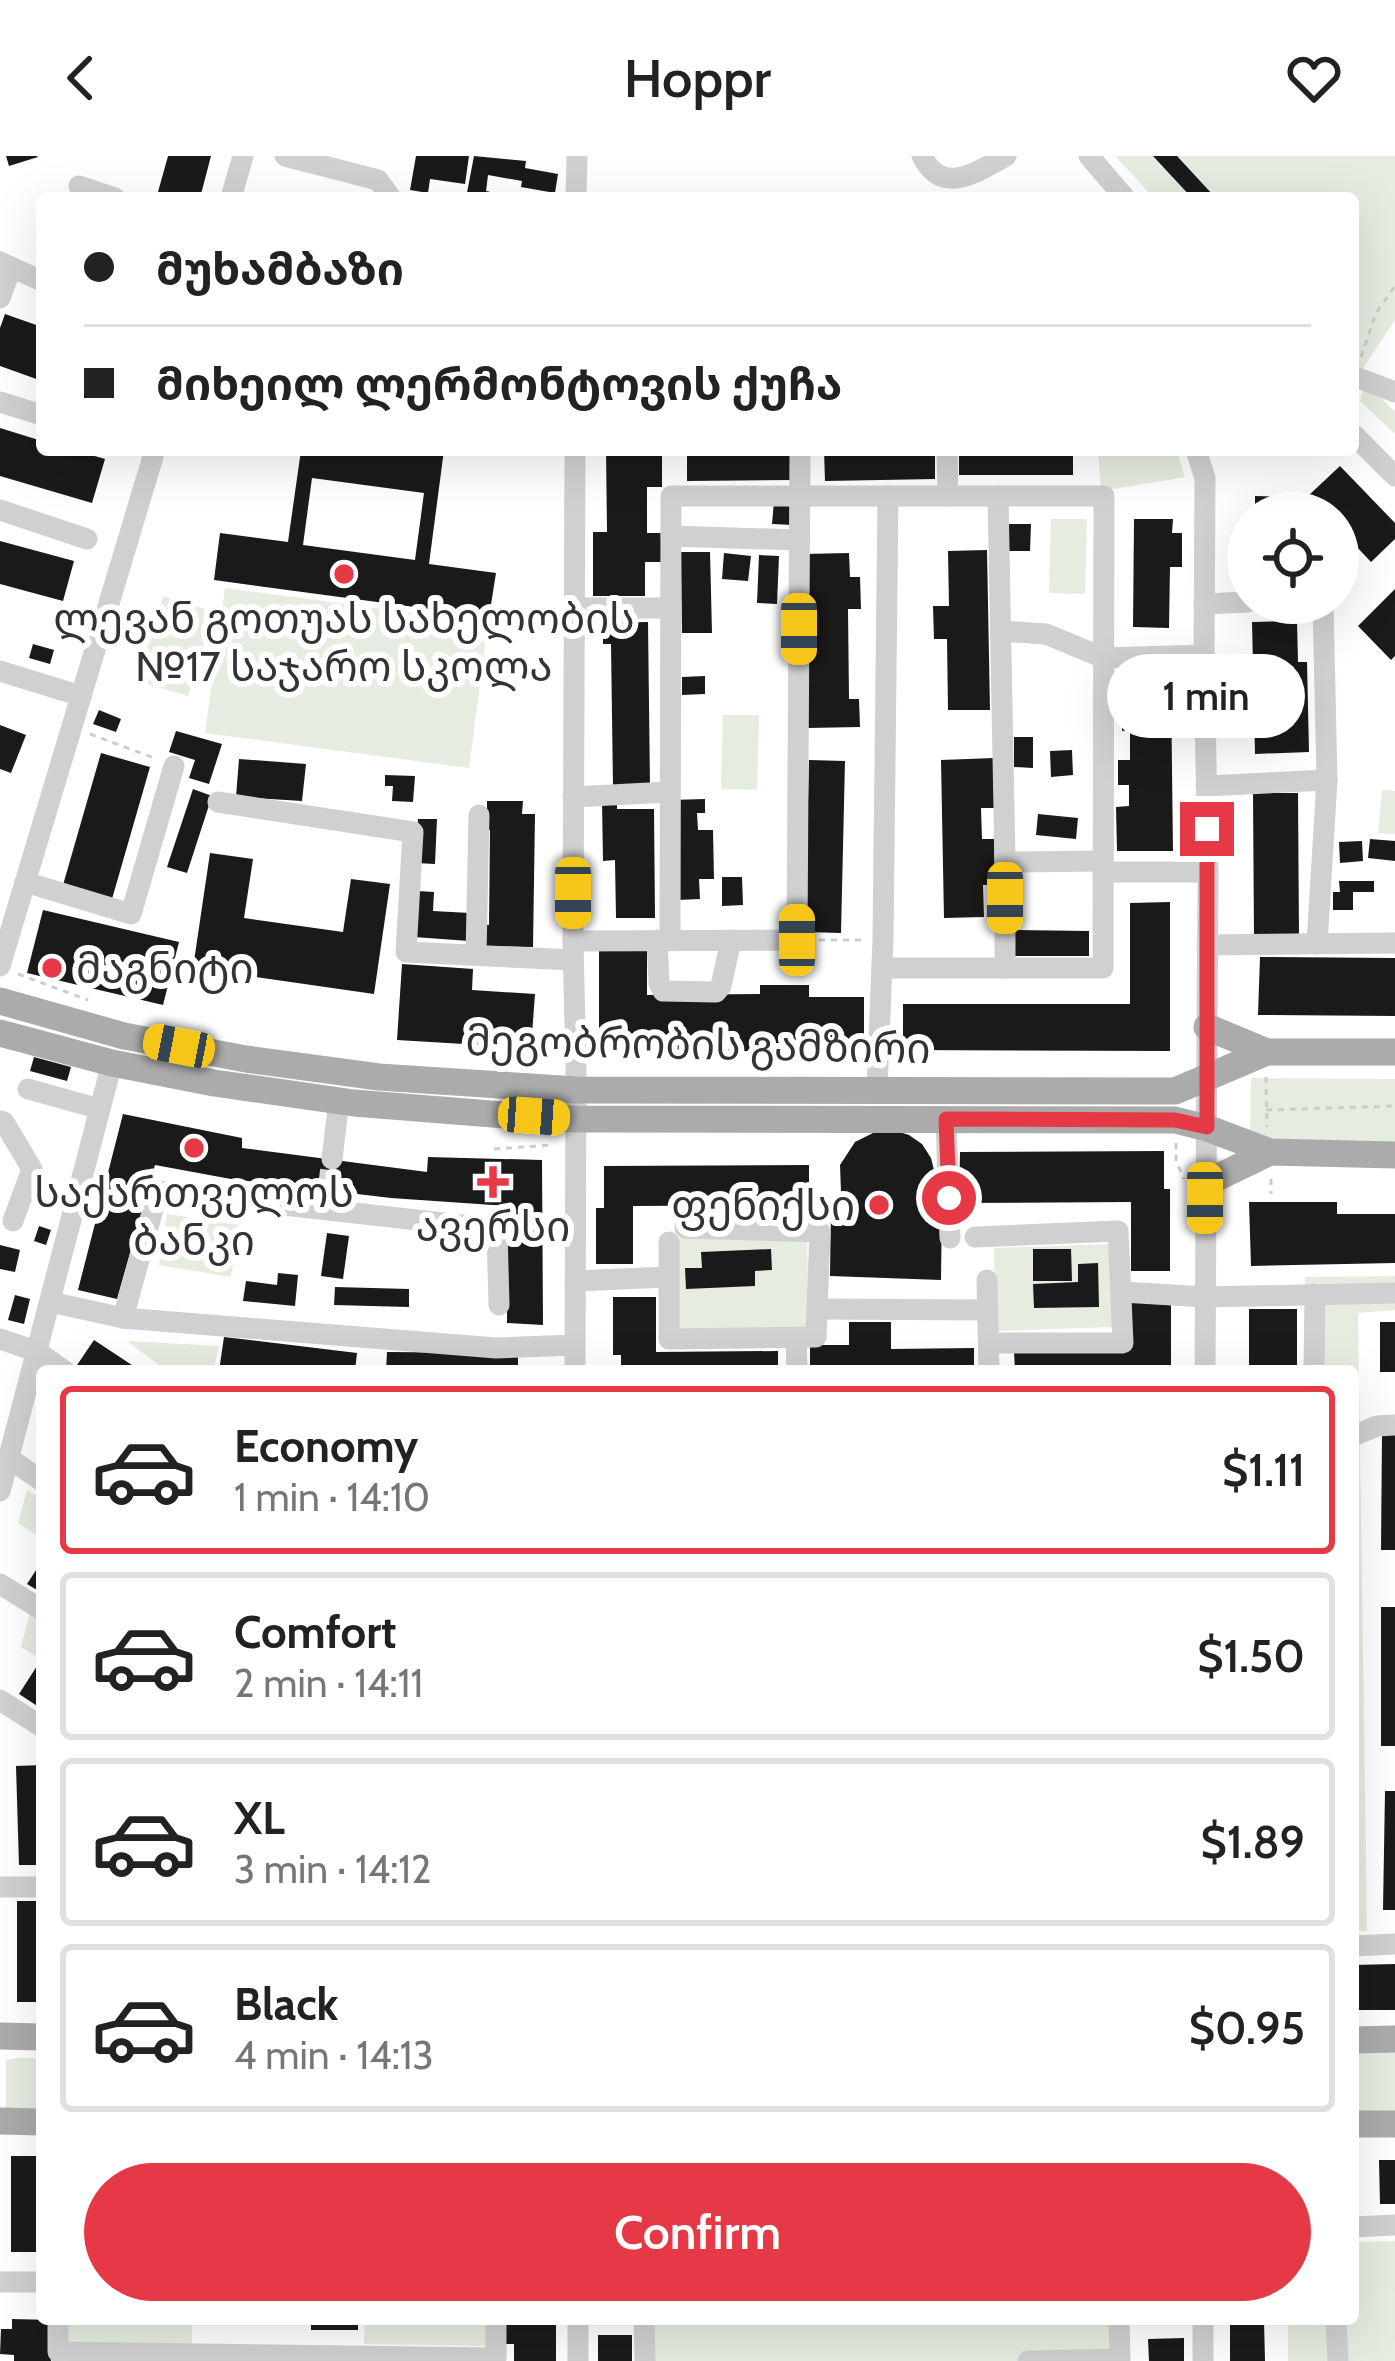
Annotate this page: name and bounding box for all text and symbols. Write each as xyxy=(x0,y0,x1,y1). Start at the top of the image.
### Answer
icon: back xyxy=(48,45,114,111)
text: Hoppr xyxy=(624,45,771,111)
icon: heart xyxy=(1281,45,1347,111)
text: მუხამბაზი xyxy=(156,242,404,296)
text: მიხეილ ლერმონტოვის ქუჩა xyxy=(156,357,842,411)
map controls xyxy=(1227,492,1359,624)
button: locate xyxy=(1227,492,1359,624)
marker: ლევან გოთუას სახელობის №17 საჯარო სკოლა xyxy=(331,561,357,587)
place label: ლევან გოთუას სახელობის №17 საჯარო სკოლა xyxy=(53,592,635,692)
car xyxy=(781,593,817,665)
callout: 1 min xyxy=(1108,655,1306,739)
text: 1 min xyxy=(1162,672,1250,720)
route end xyxy=(1180,802,1234,856)
car xyxy=(555,857,591,929)
car xyxy=(987,862,1023,934)
car xyxy=(779,904,815,976)
place label: მაგნიტი xyxy=(76,942,254,994)
marker: მაგნიტი xyxy=(39,955,65,981)
street label: მეგობრობის გამზირი xyxy=(465,1014,931,1074)
car xyxy=(140,1021,218,1071)
car xyxy=(497,1096,571,1136)
marker: საქართველოს ბანკი xyxy=(181,1135,207,1161)
car xyxy=(1187,1162,1223,1234)
place label: საქართველოს ბანკი xyxy=(34,1166,354,1266)
marker: ავერსი xyxy=(480,1169,506,1195)
route start xyxy=(922,1171,976,1225)
place label: ფენიქსი xyxy=(671,1179,855,1231)
marker: ფენიქსი xyxy=(866,1192,892,1218)
place label: ავერსი xyxy=(416,1200,570,1252)
icon: car xyxy=(90,1416,198,1524)
text: Economy xyxy=(234,1419,418,1473)
text: $1.11 xyxy=(1222,1443,1305,1497)
text: 1 min · 14:10 xyxy=(234,1473,430,1521)
icon: car xyxy=(90,1602,198,1710)
text: Comfort xyxy=(234,1605,397,1659)
text: $1.50 xyxy=(1197,1629,1305,1683)
text: 2 min · 14:11 xyxy=(234,1659,423,1707)
icon: car xyxy=(90,1788,198,1896)
text: XL xyxy=(234,1791,285,1845)
text: $1.89 xyxy=(1201,1815,1305,1869)
text: 3 min · 14:12 xyxy=(234,1845,432,1893)
icon: car xyxy=(90,1974,198,2082)
text: Black xyxy=(234,1977,338,2031)
text: $0.95 xyxy=(1189,2001,1305,2055)
text: 4 min · 14:13 xyxy=(234,2031,434,2079)
button: Confirm xyxy=(84,2163,1311,2301)

